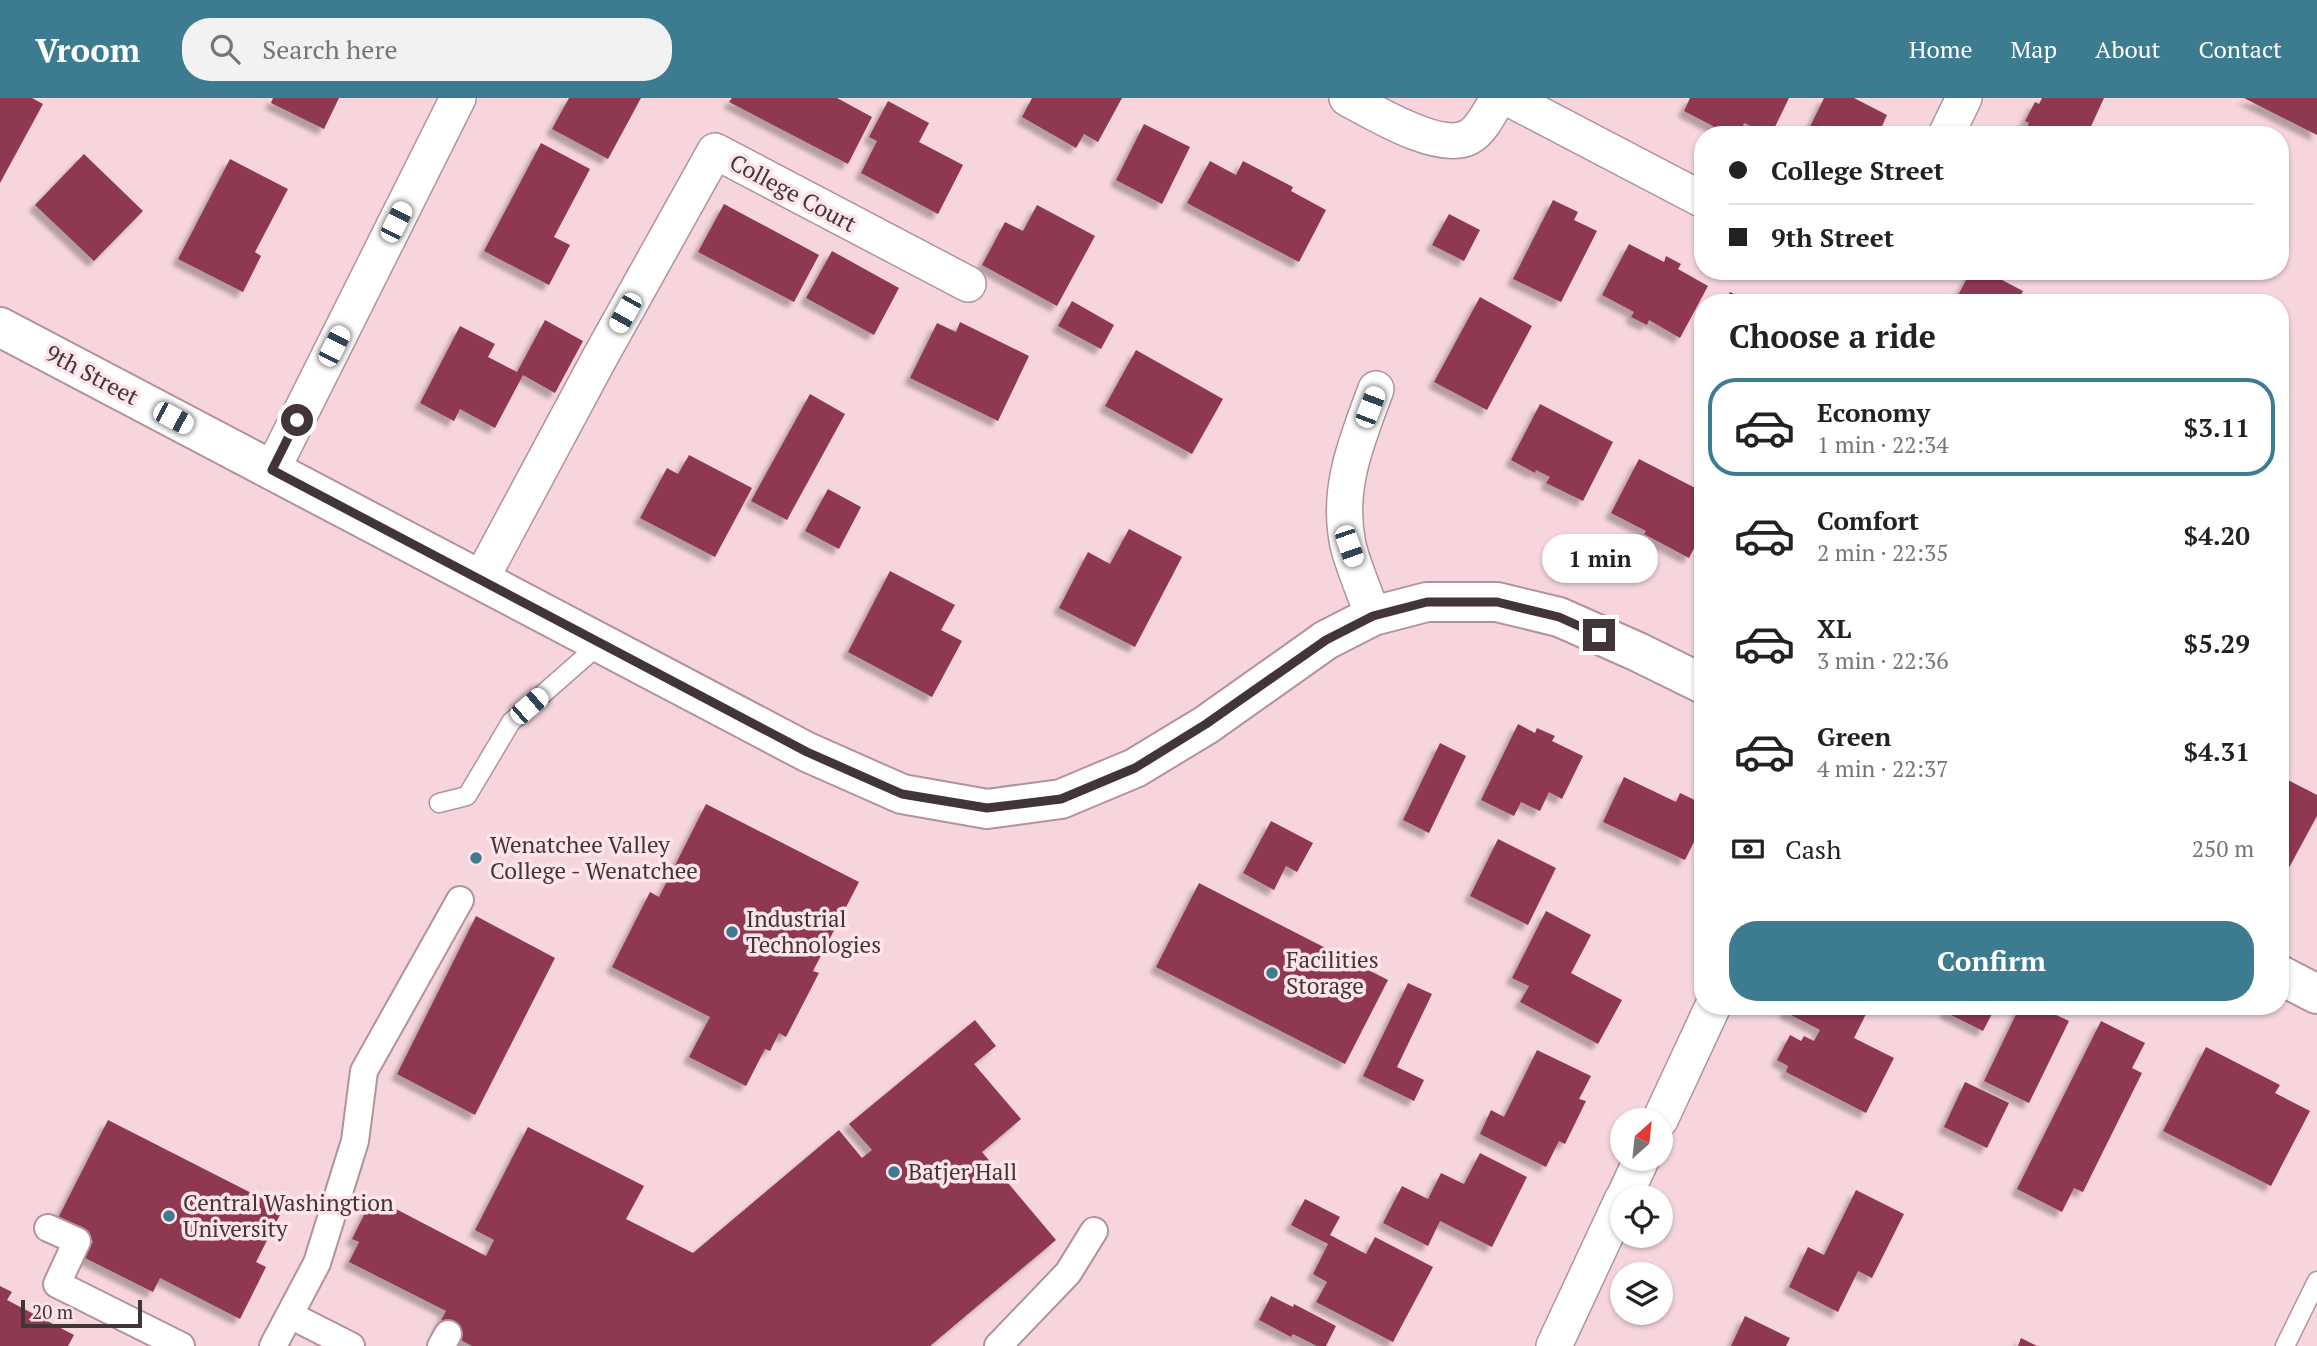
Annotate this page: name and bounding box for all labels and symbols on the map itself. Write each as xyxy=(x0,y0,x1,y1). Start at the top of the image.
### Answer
street label: College Court xyxy=(725,146,862,239)
car xyxy=(378,199,415,245)
car xyxy=(606,290,645,336)
car xyxy=(316,323,353,369)
street label: 9th Street xyxy=(40,337,145,412)
car xyxy=(1353,384,1388,430)
car xyxy=(150,399,197,437)
route start xyxy=(281,404,313,436)
car xyxy=(1333,523,1366,569)
callout: 1 min xyxy=(1541,533,1657,582)
route end xyxy=(1583,619,1615,651)
car xyxy=(507,684,552,728)
place label: Wenatchee Valley College - Wenatchee xyxy=(490,829,698,886)
marker: Wenatchee Valley College - Wenatchee xyxy=(468,850,484,866)
place label: Industrial Technologies xyxy=(746,903,881,960)
marker: Industrial Technologies xyxy=(724,924,740,940)
place label: Facilities Storage xyxy=(1286,944,1379,1001)
marker: Facilities Storage xyxy=(1264,965,1280,981)
north arrow xyxy=(1610,1108,1673,1171)
place label: Batjer Hall xyxy=(908,1156,1017,1187)
marker: Batjer Hall xyxy=(886,1164,902,1180)
place label: Central Washingtion University xyxy=(183,1187,394,1244)
marker: Central Washingtion University xyxy=(161,1208,177,1224)
scale bar xyxy=(21,1297,142,1329)

